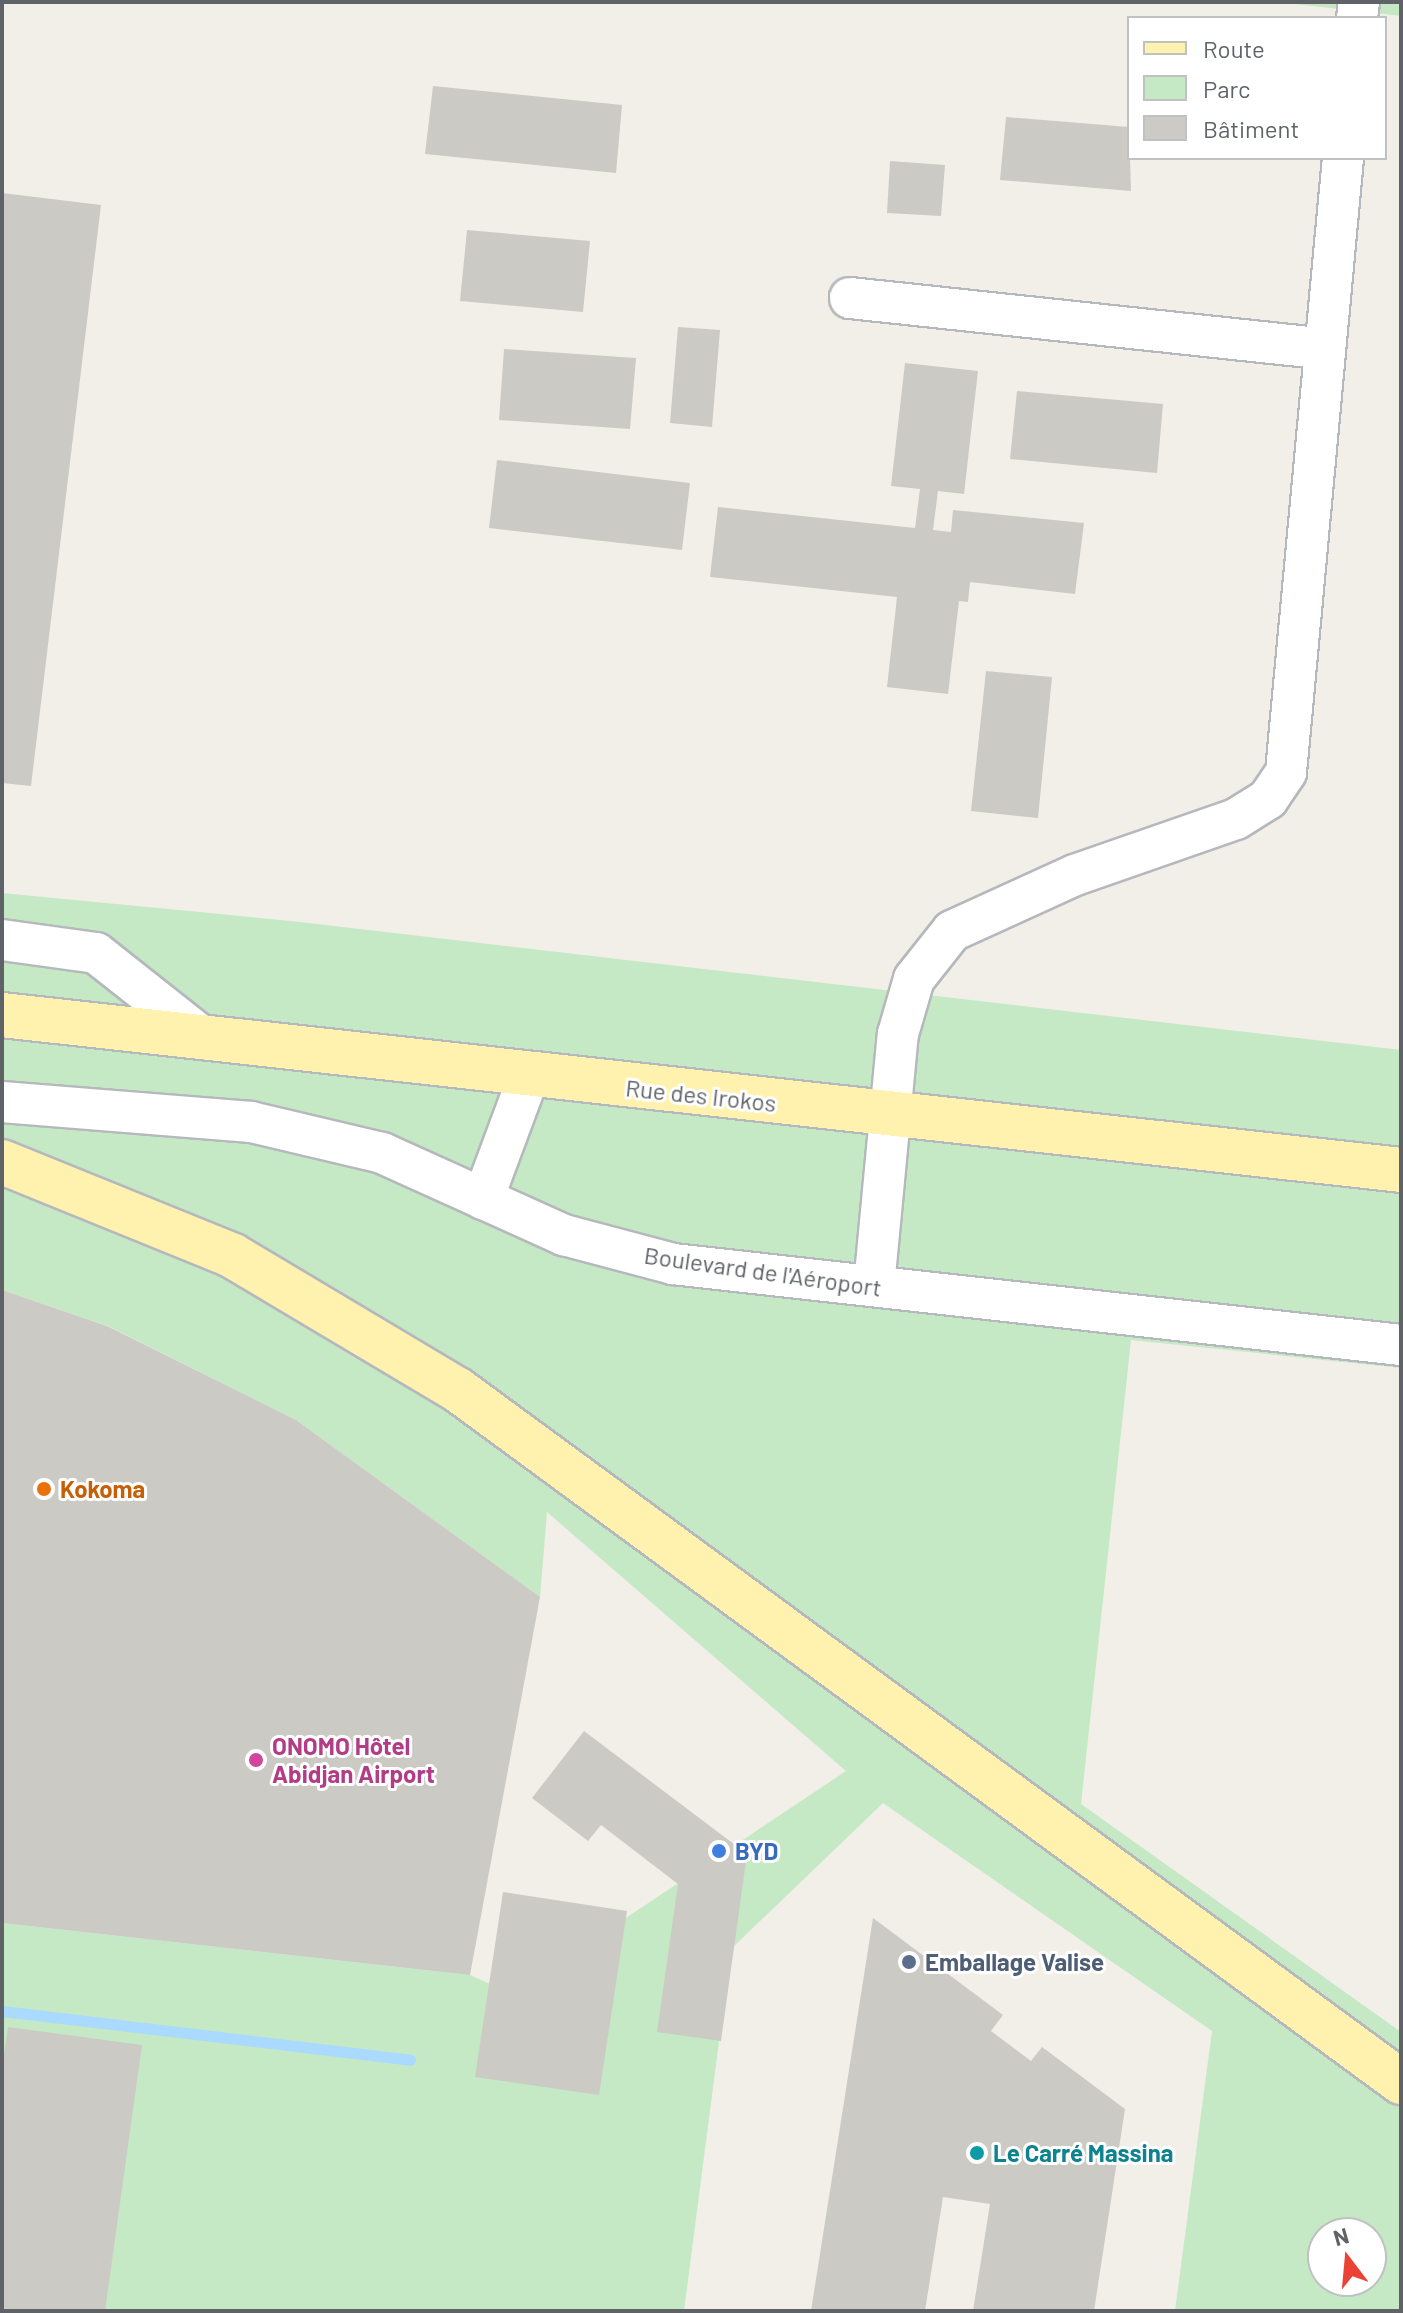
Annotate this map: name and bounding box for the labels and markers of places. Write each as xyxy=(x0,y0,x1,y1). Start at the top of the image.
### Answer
place label: Kokoma xyxy=(60,1475,145,1503)
marker: Kokoma xyxy=(35,1480,53,1498)
place label: ONOMO Hôtel Abidjan Airport xyxy=(272,1732,435,1788)
marker: ONOMO Hôtel Abidjan Airport xyxy=(247,1751,265,1769)
place label: BYD xyxy=(735,1837,778,1865)
marker: BYD xyxy=(710,1842,728,1860)
place label: Emballage Valise xyxy=(925,1948,1104,1976)
marker: Emballage Valise xyxy=(900,1953,918,1971)
place label: Le Carré Massina xyxy=(993,2139,1173,2167)
marker: Le Carré Massina xyxy=(968,2144,986,2162)

